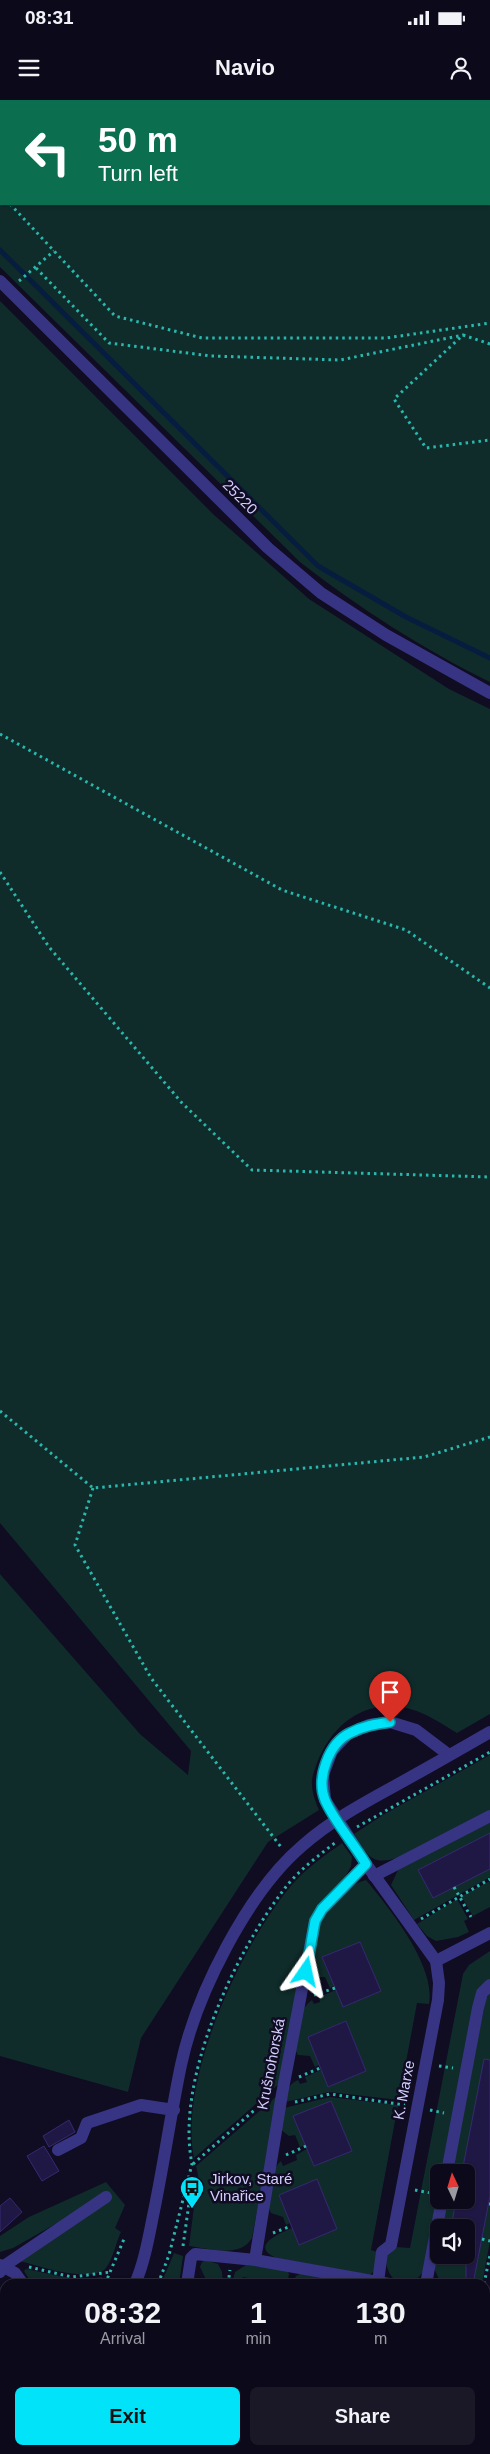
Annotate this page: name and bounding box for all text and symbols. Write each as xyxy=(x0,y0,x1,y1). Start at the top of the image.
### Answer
text: 08:31 xyxy=(25,7,74,28)
icon: menu xyxy=(15,54,43,82)
icon: person xyxy=(447,54,475,82)
text: Navio xyxy=(215,55,275,80)
icon: left xyxy=(15,120,80,185)
text: 50 m xyxy=(98,120,178,159)
text: Turn left xyxy=(98,161,178,186)
street label: 25220 xyxy=(220,476,261,517)
pin xyxy=(369,1671,411,1722)
icon: arrive xyxy=(376,1678,404,1706)
position arrow xyxy=(279,1945,331,1997)
street label: Krušnohorská xyxy=(253,2016,288,2111)
street label: K. Marxe xyxy=(389,2059,418,2121)
north arrow xyxy=(430,2164,475,2209)
map controls xyxy=(430,2164,475,2264)
place label: Jirkov, Staré Vinařice xyxy=(210,2170,292,2204)
bus stop icon: Jirkov, Staré Vinařice xyxy=(179,2175,205,2209)
button: sound xyxy=(430,2219,475,2264)
text: 08:32 xyxy=(84,2296,161,2329)
text: 1 xyxy=(250,2296,267,2329)
text: 130 xyxy=(356,2296,406,2329)
text: Arrival xyxy=(100,2330,145,2347)
text: min xyxy=(245,2330,271,2347)
text: m xyxy=(374,2330,387,2347)
button: Exit xyxy=(15,2387,240,2445)
button: Share xyxy=(250,2387,475,2445)

